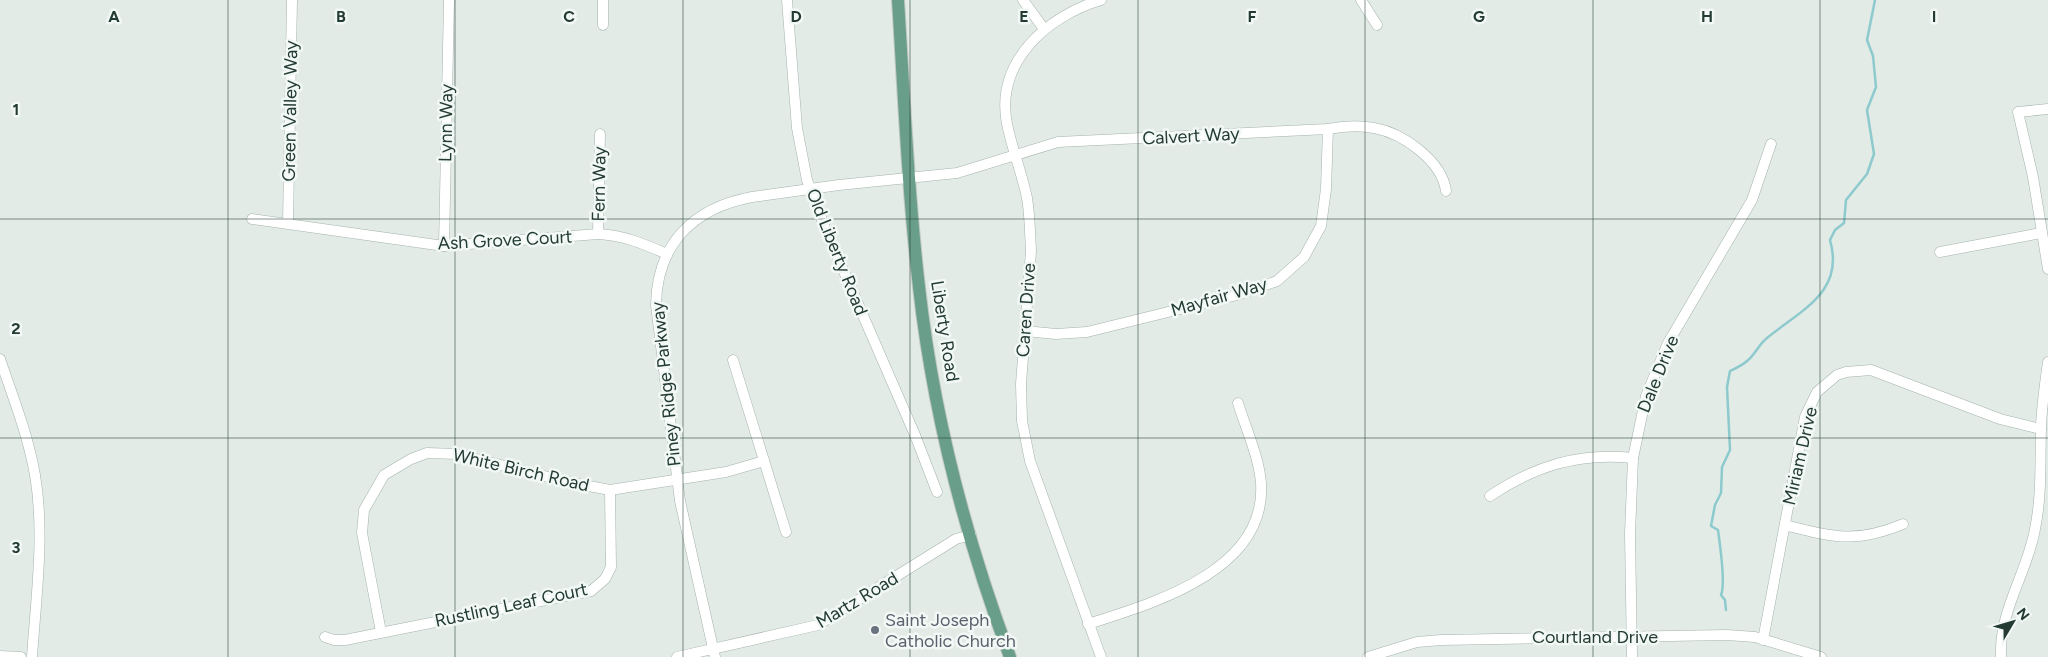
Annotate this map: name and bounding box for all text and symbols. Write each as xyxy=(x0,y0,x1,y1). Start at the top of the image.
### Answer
text: A xyxy=(108,7,120,26)
text: B xyxy=(336,7,346,26)
text: C xyxy=(563,7,575,26)
text: D xyxy=(790,7,802,26)
text: E xyxy=(1019,7,1029,26)
text: F xyxy=(1248,7,1257,26)
text: G xyxy=(1473,7,1485,26)
text: H xyxy=(1701,7,1713,26)
text: I xyxy=(1932,7,1936,26)
street label: Green Valley Way xyxy=(278,40,302,182)
street label: Lynn Way xyxy=(434,83,458,162)
text: 1 xyxy=(13,100,19,119)
street label: Calvert Way xyxy=(1142,122,1241,150)
street label: Fern Way xyxy=(587,146,611,222)
street label: Old Liberty Road xyxy=(802,185,872,319)
street label: Ash Grove Court xyxy=(437,225,573,255)
street label: Caren Drive xyxy=(1012,262,1040,358)
street label: Mayfair Way xyxy=(1168,273,1270,321)
street label: Liberty Road xyxy=(926,279,964,383)
street label: Piney Ridge Parkway xyxy=(646,300,686,468)
text: 2 xyxy=(11,319,21,338)
street label: Dale Drive xyxy=(1633,332,1684,416)
street label: Miriam Drive xyxy=(1778,405,1822,507)
street label: White Birch Road xyxy=(451,444,591,496)
text: 3 xyxy=(12,538,21,557)
street label: Martz Road xyxy=(812,567,902,633)
street label: Rustling Leaf Court xyxy=(433,578,590,632)
north arrow xyxy=(1988,597,2038,647)
text: N xyxy=(2013,605,2033,624)
place label: Saint Joseph Catholic Church xyxy=(885,609,1016,652)
marker: Saint Joseph Catholic Church xyxy=(869,624,881,636)
street label: Courtland Drive xyxy=(1532,626,1658,648)

